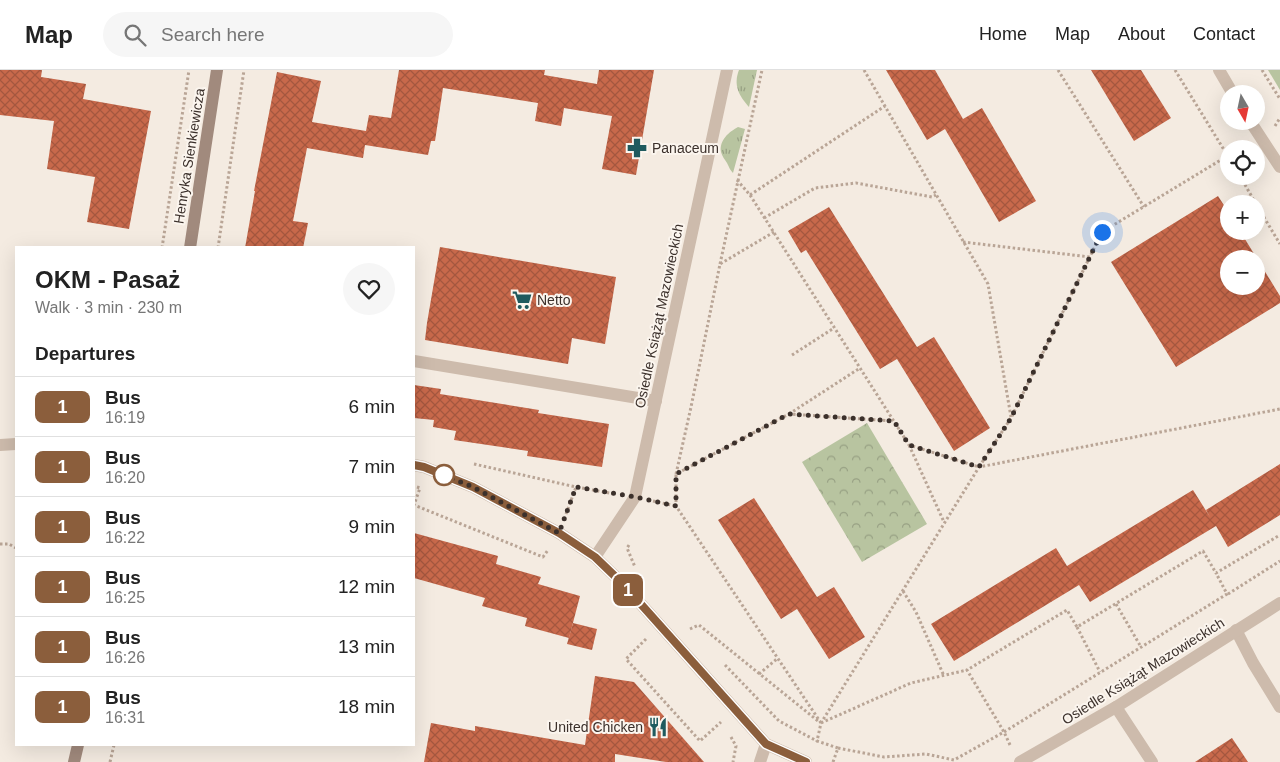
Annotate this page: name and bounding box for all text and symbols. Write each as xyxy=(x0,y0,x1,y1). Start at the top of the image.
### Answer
search box xyxy=(103,12,453,57)
text: Map xyxy=(25,21,73,48)
icon: search xyxy=(121,21,149,49)
text: Search here xyxy=(161,24,265,45)
text: Home xyxy=(979,24,1027,44)
text: Map xyxy=(1055,24,1090,44)
text: About xyxy=(1118,24,1165,44)
text: Contact xyxy=(1193,24,1255,44)
north arrow xyxy=(1220,85,1265,130)
map controls xyxy=(1220,85,1265,295)
street label: Henryka Sienkiewicza xyxy=(170,87,208,225)
pharmacy icon: Panaceum xyxy=(626,137,648,159)
place label: Panaceum xyxy=(652,140,719,156)
button: locate xyxy=(1220,140,1265,185)
button: + xyxy=(1220,195,1265,240)
your location xyxy=(1090,220,1115,245)
street label: Osiedle Książąt Mazowieckich xyxy=(632,222,686,410)
button: − xyxy=(1220,250,1265,295)
button: heart xyxy=(343,263,395,315)
text: OKM - Pasaż xyxy=(35,266,180,293)
supermarket icon: Netto xyxy=(511,289,533,311)
place label: Netto xyxy=(537,292,571,308)
text: Walk · 3 min · 230 m xyxy=(35,299,182,316)
text: Departures xyxy=(35,343,135,364)
text: Bus xyxy=(105,387,141,408)
text: 6 min xyxy=(349,396,395,417)
text: 1 xyxy=(57,397,68,417)
text: 16:19 xyxy=(105,409,145,426)
text: Bus xyxy=(105,447,141,468)
text: 7 min xyxy=(349,456,395,477)
text: 1 xyxy=(57,457,68,477)
unlabelled marker xyxy=(433,464,455,486)
text: 16:20 xyxy=(105,469,145,486)
text: Bus xyxy=(105,507,141,528)
text: 9 min xyxy=(349,516,395,537)
text: 1 xyxy=(57,517,68,537)
text: 16:22 xyxy=(105,529,145,546)
text: Bus xyxy=(105,567,141,588)
line badge: 1 xyxy=(612,574,644,606)
text: 12 min xyxy=(338,576,395,597)
text: 1 xyxy=(57,577,68,597)
text: 1 xyxy=(623,580,633,600)
text: 16:25 xyxy=(105,589,145,606)
street label: Osiedle Książąt Mazowieckich xyxy=(1059,614,1227,728)
text: Bus xyxy=(105,627,141,648)
text: 13 min xyxy=(338,636,395,657)
text: 1 xyxy=(57,637,68,657)
text: 16:26 xyxy=(105,649,145,666)
text: Bus xyxy=(105,687,141,708)
text: 18 min xyxy=(338,696,395,717)
text: 1 xyxy=(57,697,68,717)
text: 16:31 xyxy=(105,709,145,726)
restaurant icon: United Chicken xyxy=(647,716,669,738)
place label: United Chicken xyxy=(548,719,643,735)

